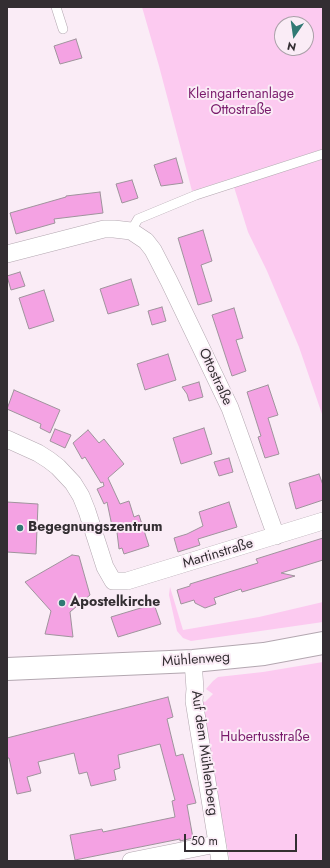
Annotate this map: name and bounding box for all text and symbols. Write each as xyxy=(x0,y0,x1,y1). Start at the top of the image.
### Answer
north arrow xyxy=(274,16,314,56)
text: N xyxy=(285,38,298,55)
park label: Kleingartenanlage Ottostraße xyxy=(188,87,294,120)
street label: Ottostraße xyxy=(194,346,236,408)
place label: Begegnungszentrum xyxy=(28,520,162,536)
marker: Begegnungszentrum xyxy=(15,523,25,533)
street label: Martinstraße xyxy=(181,535,255,573)
place label: Apostelkirche xyxy=(70,595,160,611)
marker: Apostelkirche xyxy=(57,598,67,608)
street label: Mühlenweg xyxy=(161,649,231,671)
street label: Auf dem Mühlenberg xyxy=(187,689,221,817)
park label: Hubertusstraße xyxy=(220,730,310,746)
scale bar xyxy=(186,826,299,852)
text: 50 m xyxy=(191,832,218,850)

